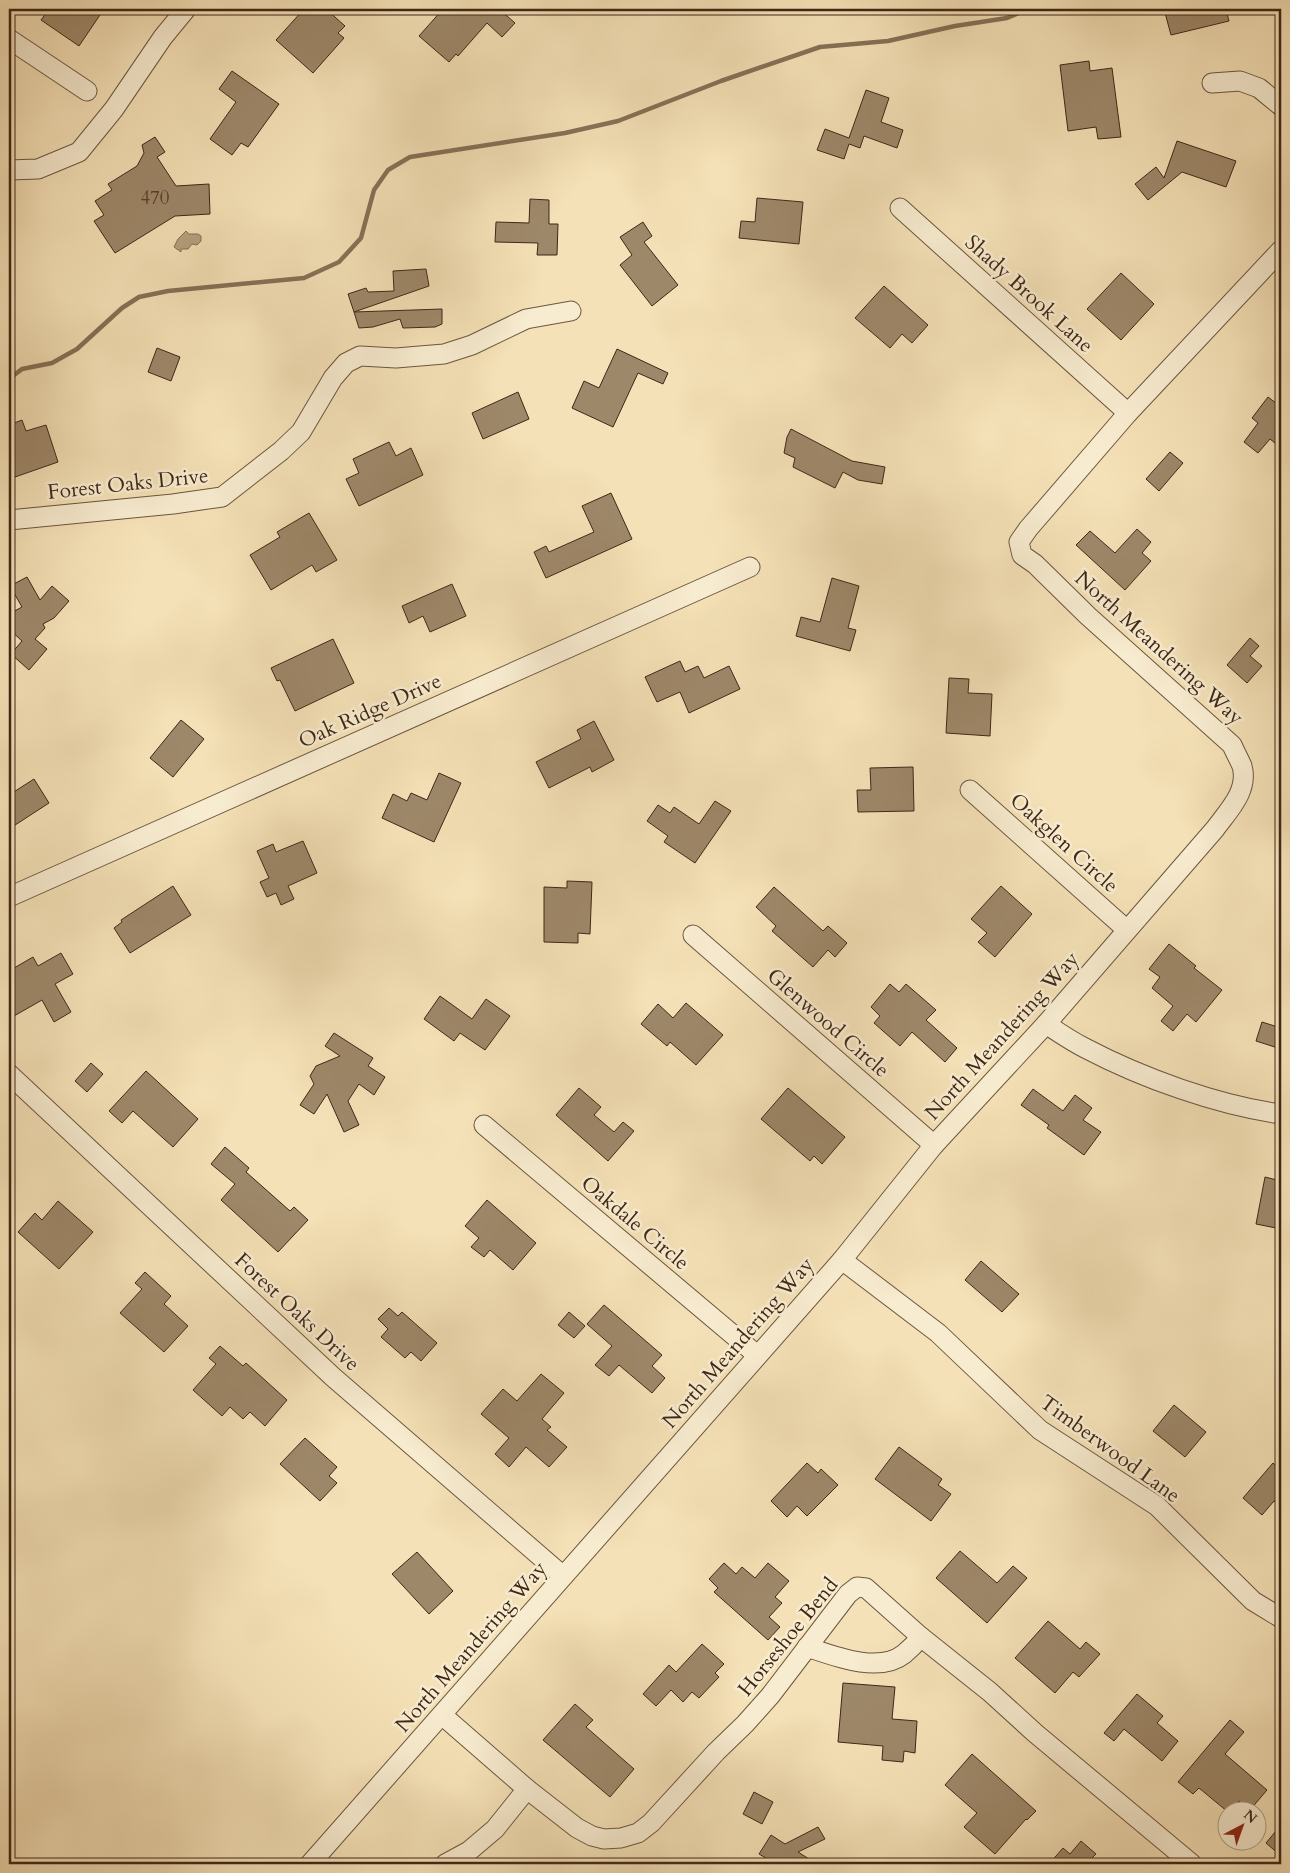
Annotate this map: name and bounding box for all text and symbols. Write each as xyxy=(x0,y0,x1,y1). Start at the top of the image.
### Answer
house number: 470 xyxy=(140,185,170,211)
street label: Shady Brook Lane xyxy=(958,228,1100,360)
street label: Forest Oaks Drive xyxy=(46,461,210,507)
street label: North Meandering Way xyxy=(1068,564,1250,732)
street label: Oak Ridge Drive xyxy=(294,667,446,755)
street label: Oakglen Circle xyxy=(1003,786,1125,900)
street label: North Meandering Way xyxy=(918,945,1086,1127)
street label: Glenwood Circle xyxy=(760,962,896,1084)
street label: Oakdale Circle xyxy=(575,1169,695,1277)
street label: Forest Oaks Drive xyxy=(228,1246,366,1378)
street label: North Meandering Way xyxy=(656,1251,820,1435)
street label: Timberwood Lane xyxy=(1034,1388,1186,1510)
street label: North Meandering Way xyxy=(389,1555,553,1739)
street label: Horseshoe Bend xyxy=(731,1571,845,1703)
north arrow xyxy=(1218,1800,1268,1850)
text: N xyxy=(1239,1805,1261,1828)

